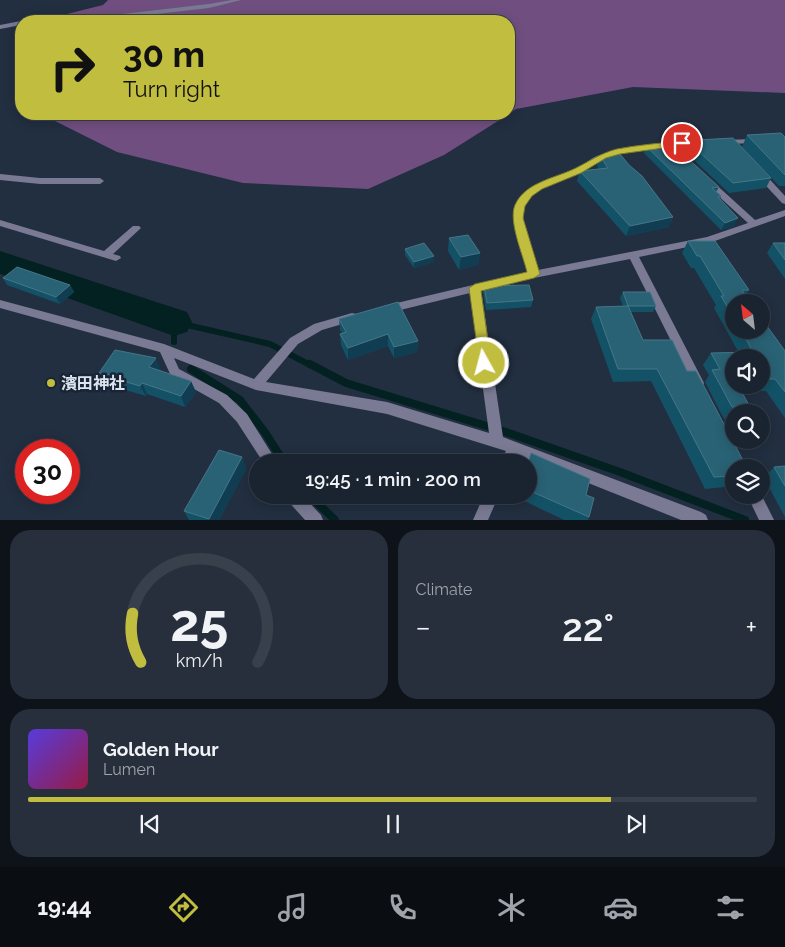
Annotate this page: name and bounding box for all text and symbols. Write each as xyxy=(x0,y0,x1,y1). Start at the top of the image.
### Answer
text: 30 m xyxy=(123,34,205,75)
icon: right xyxy=(40,35,105,100)
text: Turn right xyxy=(123,76,220,102)
pin xyxy=(661,122,703,164)
icon: arrive xyxy=(668,129,696,157)
north arrow xyxy=(725,294,770,339)
map controls xyxy=(725,294,770,504)
position arrow xyxy=(457,336,509,388)
button: sound xyxy=(725,349,770,394)
place label: 濱田神社 xyxy=(61,374,125,393)
marker: 濱田神社 xyxy=(45,377,57,389)
button: search xyxy=(725,404,770,449)
speed limit sign: 30 xyxy=(15,439,80,504)
button: layers xyxy=(725,459,770,504)
text: 19:45 · 1 min · 200 m xyxy=(305,468,481,490)
text: Climate xyxy=(416,580,472,599)
text: 25 xyxy=(170,592,228,653)
text: 22° xyxy=(562,605,614,650)
text: − xyxy=(416,611,431,644)
text: + xyxy=(745,611,757,644)
text: km/h xyxy=(175,650,222,671)
text: Golden Hour xyxy=(103,738,219,760)
text: Lumen xyxy=(103,760,155,779)
icon: previous xyxy=(136,810,164,838)
icon: pause xyxy=(379,810,407,838)
icon: next xyxy=(622,810,650,838)
icon: directions xyxy=(166,890,201,925)
icon: music xyxy=(275,890,310,925)
icon: phone xyxy=(385,890,420,925)
icon: climate xyxy=(494,890,529,925)
icon: car xyxy=(603,890,638,925)
icon: filters xyxy=(713,890,748,925)
text: 19:44 xyxy=(37,894,92,920)

